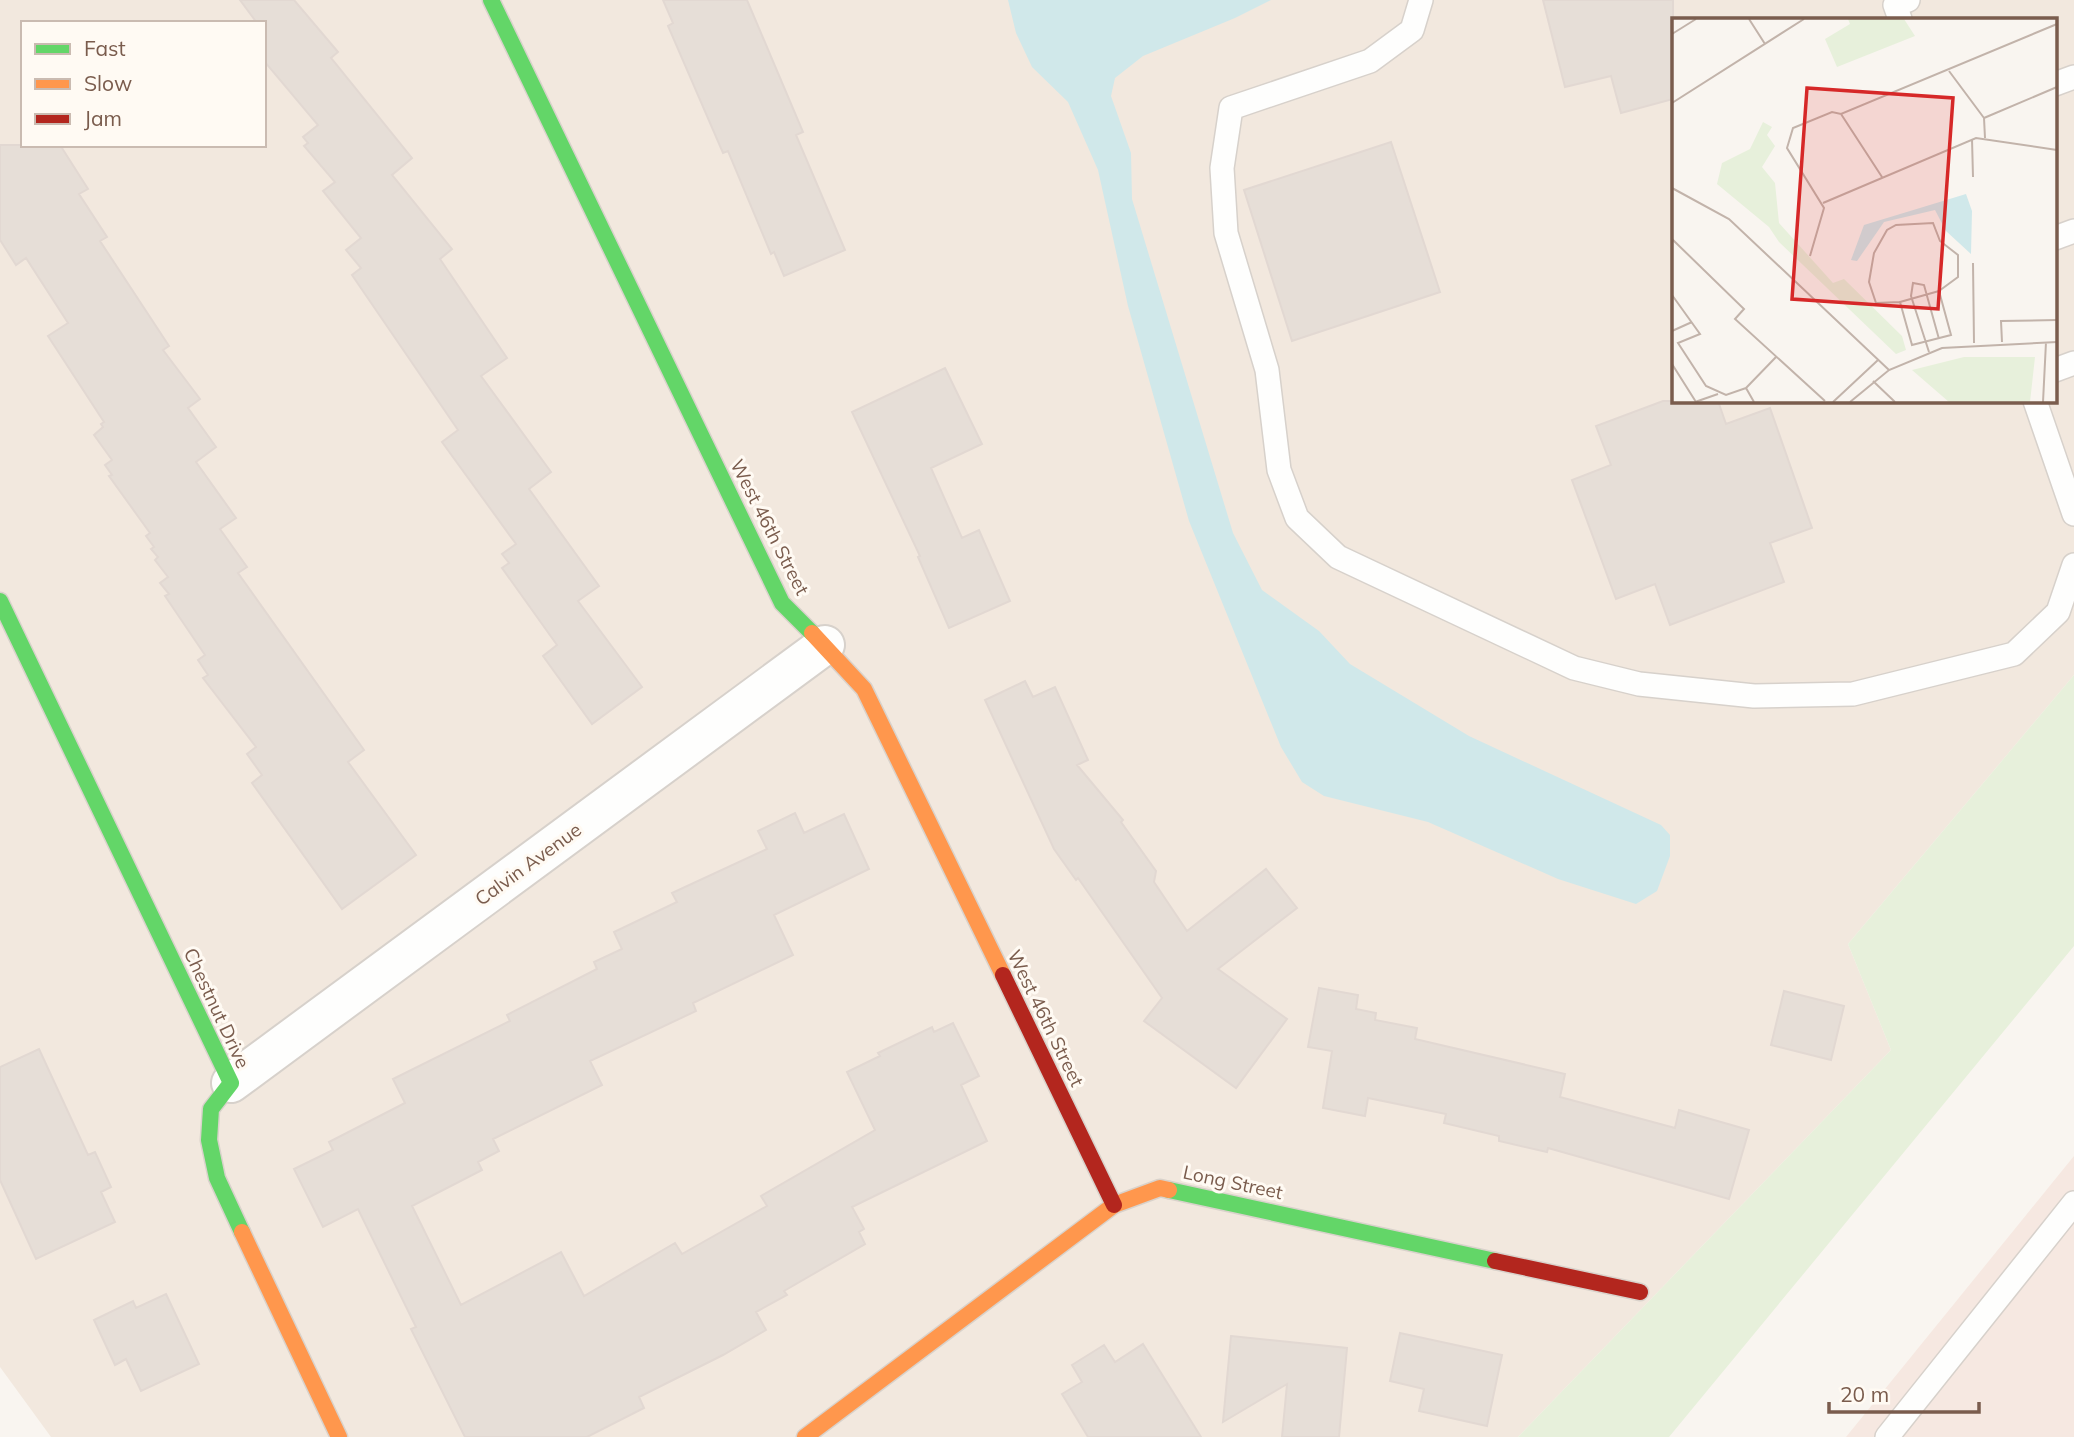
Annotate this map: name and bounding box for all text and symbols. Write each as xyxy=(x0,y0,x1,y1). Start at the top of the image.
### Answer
inset map xyxy=(1672,18,2056,402)
legend xyxy=(21,21,266,147)
text: Fast xyxy=(84,35,126,61)
text: Slow xyxy=(84,70,132,96)
text: Jam xyxy=(84,105,122,131)
street label: West 46th Street xyxy=(725,455,815,599)
street label: Calvin Avenue xyxy=(470,817,586,911)
street label: Chestnut Drive xyxy=(179,944,255,1072)
street label: West 46th Street xyxy=(1002,946,1090,1091)
street label: Long Street xyxy=(1181,1160,1285,1204)
scale bar xyxy=(1829,1370,1980,1414)
text: 20 m xyxy=(1840,1381,1889,1407)

